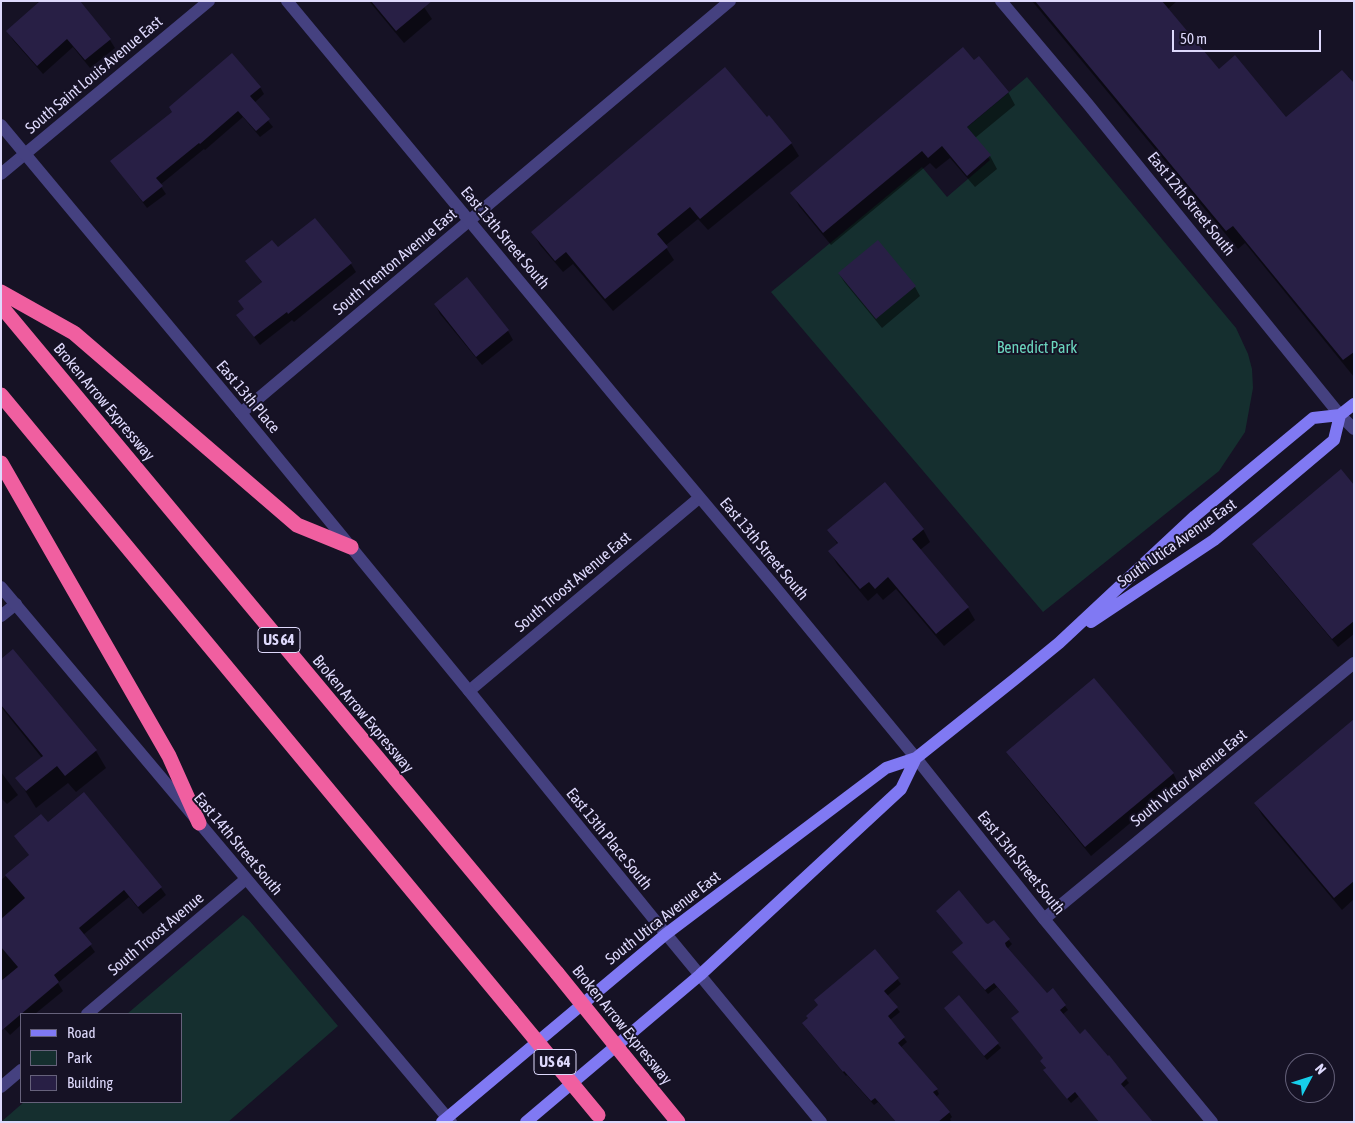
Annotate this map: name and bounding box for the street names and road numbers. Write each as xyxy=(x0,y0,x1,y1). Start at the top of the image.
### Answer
street label: South Saint Louis Avenue East xyxy=(22,12,166,138)
street label: East 12th Street South xyxy=(1143,148,1239,260)
street label: East 13th Street South xyxy=(457,183,553,293)
street label: South Trenton Avenue East xyxy=(329,205,461,319)
street label: Broken Arrow Expressway xyxy=(49,339,159,465)
street label: East 13th Place xyxy=(212,357,284,437)
street label: East 13th Street South xyxy=(716,494,812,604)
street label: South Utica Avenue East xyxy=(1114,495,1240,591)
street label: South Troost Avenue East xyxy=(511,528,635,636)
road number: US 64 xyxy=(258,628,300,652)
street label: Broken Arrow Expressway xyxy=(308,651,418,777)
street label: South Victor Avenue East xyxy=(1127,725,1251,831)
street label: East 13th Place South xyxy=(562,784,656,894)
street label: East 14th Street South xyxy=(190,789,286,899)
street label: East 13th Street South xyxy=(973,807,1069,919)
street label: South Utica Avenue East xyxy=(602,867,724,969)
street label: South Troost Avenue xyxy=(104,888,208,980)
street label: Broken Arrow Expressway xyxy=(568,962,676,1088)
road number: US 64 xyxy=(534,1050,576,1074)

